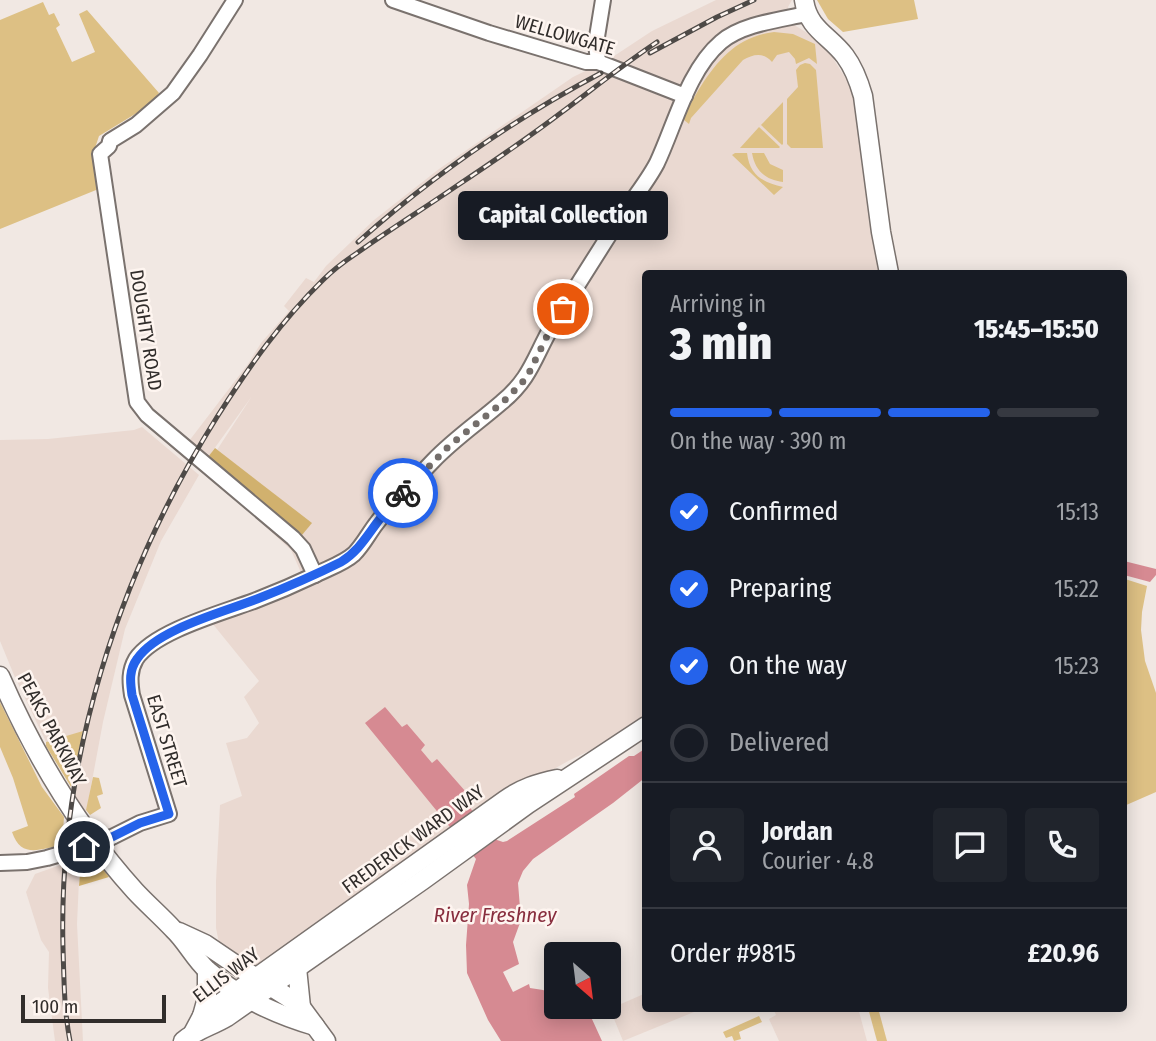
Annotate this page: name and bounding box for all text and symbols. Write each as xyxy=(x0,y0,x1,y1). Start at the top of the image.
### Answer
street label: WELLOWGATE xyxy=(512,10,618,60)
callout: Capital Collection xyxy=(458,190,668,239)
text: Capital Collection xyxy=(478,201,648,229)
street label: DOUGHTY ROAD xyxy=(125,268,167,392)
pin xyxy=(533,279,593,339)
icon: bag xyxy=(544,290,582,328)
text: Arriving in xyxy=(670,290,766,318)
text: 15:45–15:50 xyxy=(974,314,1099,345)
text: 3 min xyxy=(670,316,772,371)
text: On the way · 390 m xyxy=(670,427,846,455)
courier xyxy=(368,458,438,528)
icon: bike xyxy=(384,474,422,512)
icon: check xyxy=(670,493,708,531)
text: Confirmed xyxy=(729,496,839,527)
text: 15:13 xyxy=(1056,498,1099,526)
icon: check xyxy=(670,570,708,608)
text: Preparing xyxy=(729,573,831,604)
text: 15:22 xyxy=(1054,575,1099,603)
icon: check xyxy=(670,647,708,685)
text: On the way xyxy=(729,650,847,681)
text: 15:23 xyxy=(1054,652,1099,680)
street label: PEAKS PARKWAY xyxy=(13,669,92,790)
street label: EAST STREET xyxy=(142,692,192,790)
text: Delivered xyxy=(729,727,830,758)
street label: FREDERICK WARD WAY xyxy=(338,779,489,898)
button: person xyxy=(670,808,744,882)
button: chat xyxy=(933,808,1007,882)
button: phone xyxy=(1025,808,1099,882)
text: Jordan xyxy=(762,816,833,847)
pin xyxy=(54,817,114,877)
icon: home xyxy=(65,828,103,866)
text: Courier · 4.8 xyxy=(762,847,874,875)
water label: River Freshney xyxy=(434,902,557,928)
text: Order #9815 xyxy=(670,938,796,969)
text: £20.96 xyxy=(1028,938,1099,969)
street label: ELLIS WAY xyxy=(188,942,264,1007)
north arrow xyxy=(544,942,621,1018)
map controls xyxy=(544,942,621,1019)
scale bar xyxy=(21,992,166,1024)
text: 100 m xyxy=(32,995,78,1018)

